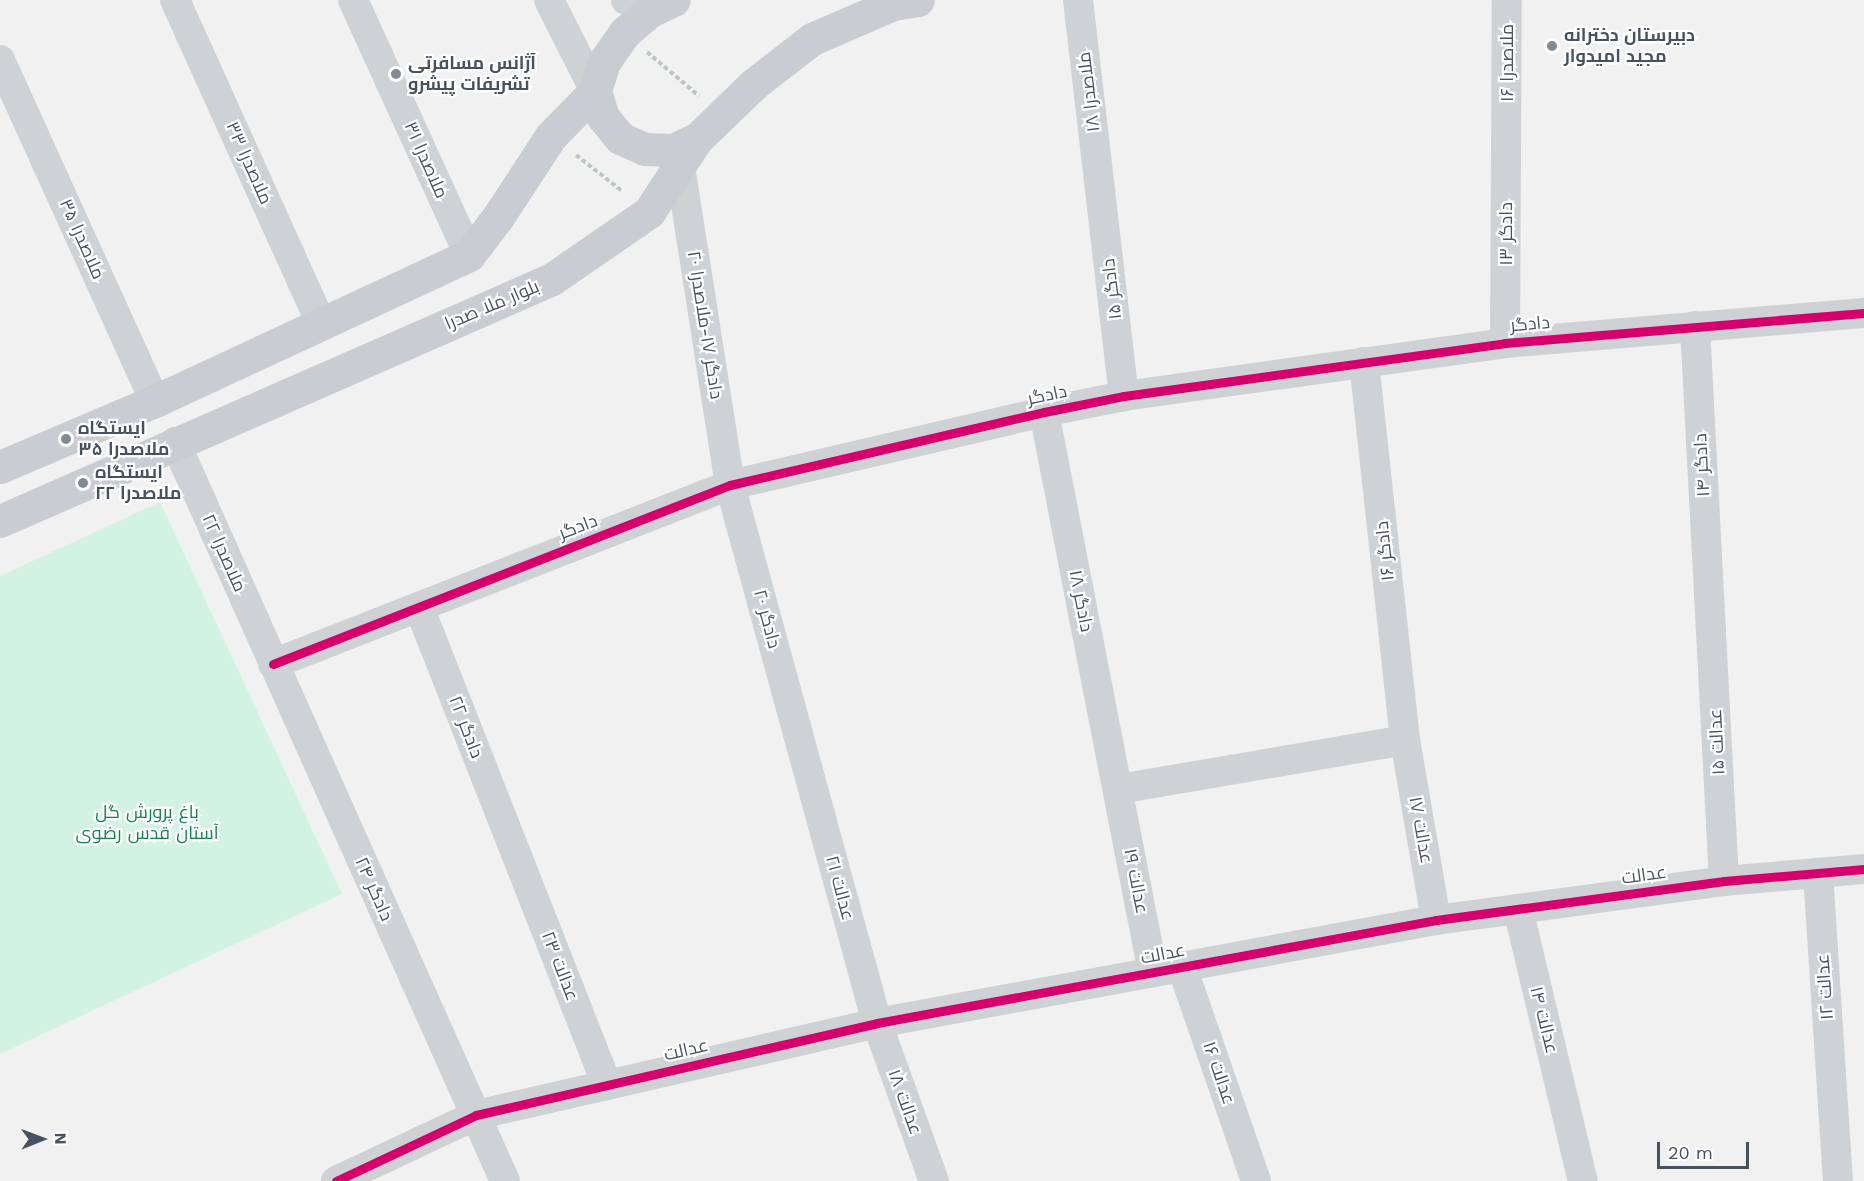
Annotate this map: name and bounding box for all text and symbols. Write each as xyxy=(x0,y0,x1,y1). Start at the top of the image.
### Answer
street label: ملاصدرا ۱۶ xyxy=(1496,24,1518,102)
place label: دبیرستان دخترانه مجید امیدوار xyxy=(1564,25,1695,68)
marker: دبیرستان دخترانه مجید امیدوار xyxy=(1545,39,1559,53)
street label: ملاصدرا ۱۸ xyxy=(1073,51,1105,133)
place label: آژانس مسافرتی تشریفات پیشرو xyxy=(408,53,536,96)
marker: آژانس مسافرتی تشریفات پیشرو xyxy=(389,67,403,81)
street label: ملاصدرا ۳۳ xyxy=(221,118,277,208)
street label: ملاصدرا ۳۱ xyxy=(400,118,452,202)
street label: ملاصدرا ۳۵ xyxy=(55,195,109,283)
street label: دادگر ۱۳ xyxy=(1495,202,1517,266)
street label: دادگر ۱۷-ملاصدرا ۲۰ xyxy=(683,249,727,401)
street label: دادگر ۱۵ xyxy=(1098,257,1126,321)
street label: بلوار ملا صدرا xyxy=(442,275,542,335)
street label: دادگر xyxy=(1509,312,1551,336)
street label: دادگر xyxy=(1025,380,1069,410)
place label: ایستگاه ملاصدرا ۳۵ xyxy=(78,418,169,460)
marker: ایستگاه ملاصدرا ۳۵ xyxy=(59,432,73,446)
street label: دادگر ۱۴ xyxy=(1690,433,1714,497)
place label: ایستگاه ملاصدرا ۲۲ xyxy=(95,462,181,504)
marker: ایستگاه ملاصدرا ۲۲ xyxy=(76,476,90,490)
street label: دادگر xyxy=(556,510,600,544)
street label: ملاصدرا ۲۲ xyxy=(197,511,251,595)
street label: دادگر ۱۶ xyxy=(1371,520,1399,582)
street label: دادگر ۱۸ xyxy=(1064,568,1098,634)
street label: دادگر ۲۰ xyxy=(749,587,785,651)
street label: دادگر ۲۲ xyxy=(444,693,488,761)
street label: عدالت ۱۵ xyxy=(1704,708,1730,776)
street label: عدالت ۱۷ xyxy=(1404,795,1438,865)
park label: باغ پرورش گل آستان قدس رضوی xyxy=(76,802,218,844)
street label: عدالت ۱۹ xyxy=(1119,847,1153,915)
street label: عدالت ۲۱ xyxy=(821,853,859,923)
street label: دادگر ۲۴ xyxy=(350,854,398,924)
street label: عدالت xyxy=(1620,861,1668,889)
street label: عدالت ۲۳ xyxy=(537,928,583,1004)
street label: عدالت xyxy=(1139,939,1187,969)
street label: عدالت ۱۲ xyxy=(1812,953,1838,1021)
street label: عدالت ۱۴ xyxy=(1525,984,1563,1056)
street label: عدالت xyxy=(662,1034,710,1066)
street label: عدالت ۱۶ xyxy=(1198,1039,1240,1107)
street label: عدالت ۱۸ xyxy=(883,1066,927,1138)
north arrow xyxy=(12,1109,72,1169)
scale bar xyxy=(1660,1130,1752,1168)
text: N xyxy=(51,1133,70,1145)
text: 20 m xyxy=(1668,1142,1713,1163)

